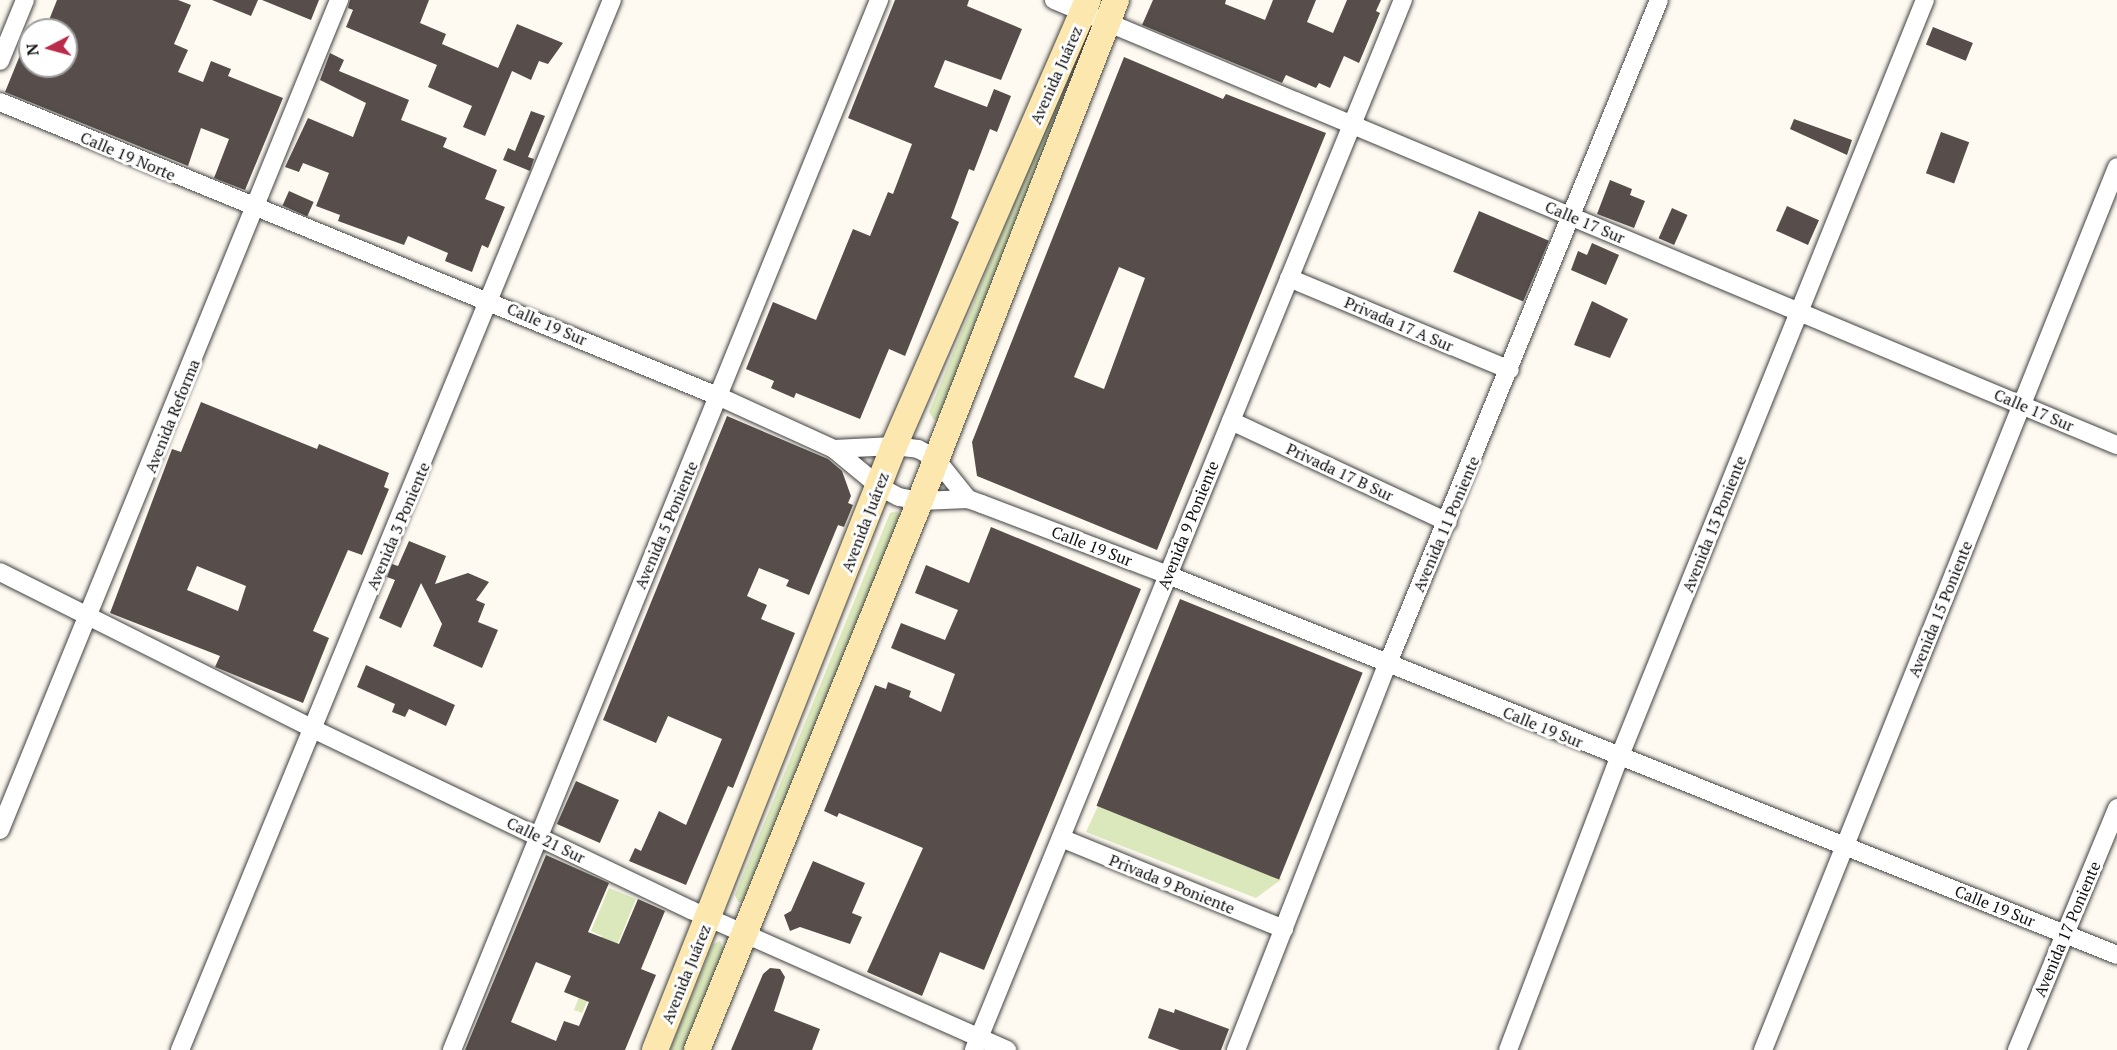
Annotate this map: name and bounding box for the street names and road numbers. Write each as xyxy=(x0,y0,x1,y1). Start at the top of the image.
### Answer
street label: Avenida Juárez xyxy=(1026,23,1086,127)
street label: Calle 19 Norte xyxy=(77,127,179,185)
street label: Calle 17 Sur xyxy=(1542,197,1628,247)
street label: Privada 17 A Sur xyxy=(1341,292,1457,356)
street label: Calle 19 Sur xyxy=(504,299,590,349)
street label: Avenida Reforma xyxy=(140,356,204,476)
street label: Calle 17 Sur xyxy=(1991,385,2077,435)
street label: Privada 17 B Sur xyxy=(1283,439,1397,505)
street label: Avenida 11 Poniente xyxy=(1409,453,1483,595)
street label: Avenida 13 Poniente xyxy=(1678,453,1750,595)
street label: Avenida 5 Poniente xyxy=(630,458,702,592)
street label: Avenida 9 Poniente xyxy=(1153,458,1223,592)
street label: Avenida 3 Poniente xyxy=(362,459,434,593)
street label: Avenida Juárez xyxy=(837,469,893,575)
street label: Calle 19 Sur xyxy=(1049,522,1135,570)
street label: Avenida 15 Poniente xyxy=(1904,538,1976,680)
street label: Calle 19 Sur xyxy=(1500,702,1586,752)
street label: Calle 21 Sur xyxy=(504,813,588,867)
street label: Privada 9 Poniente xyxy=(1106,850,1238,918)
street label: Avenida 17 Poniente xyxy=(2030,858,2104,1000)
street label: Calle 19 Sur xyxy=(1952,881,2038,931)
street label: Avenida Juárez xyxy=(657,922,715,1026)

